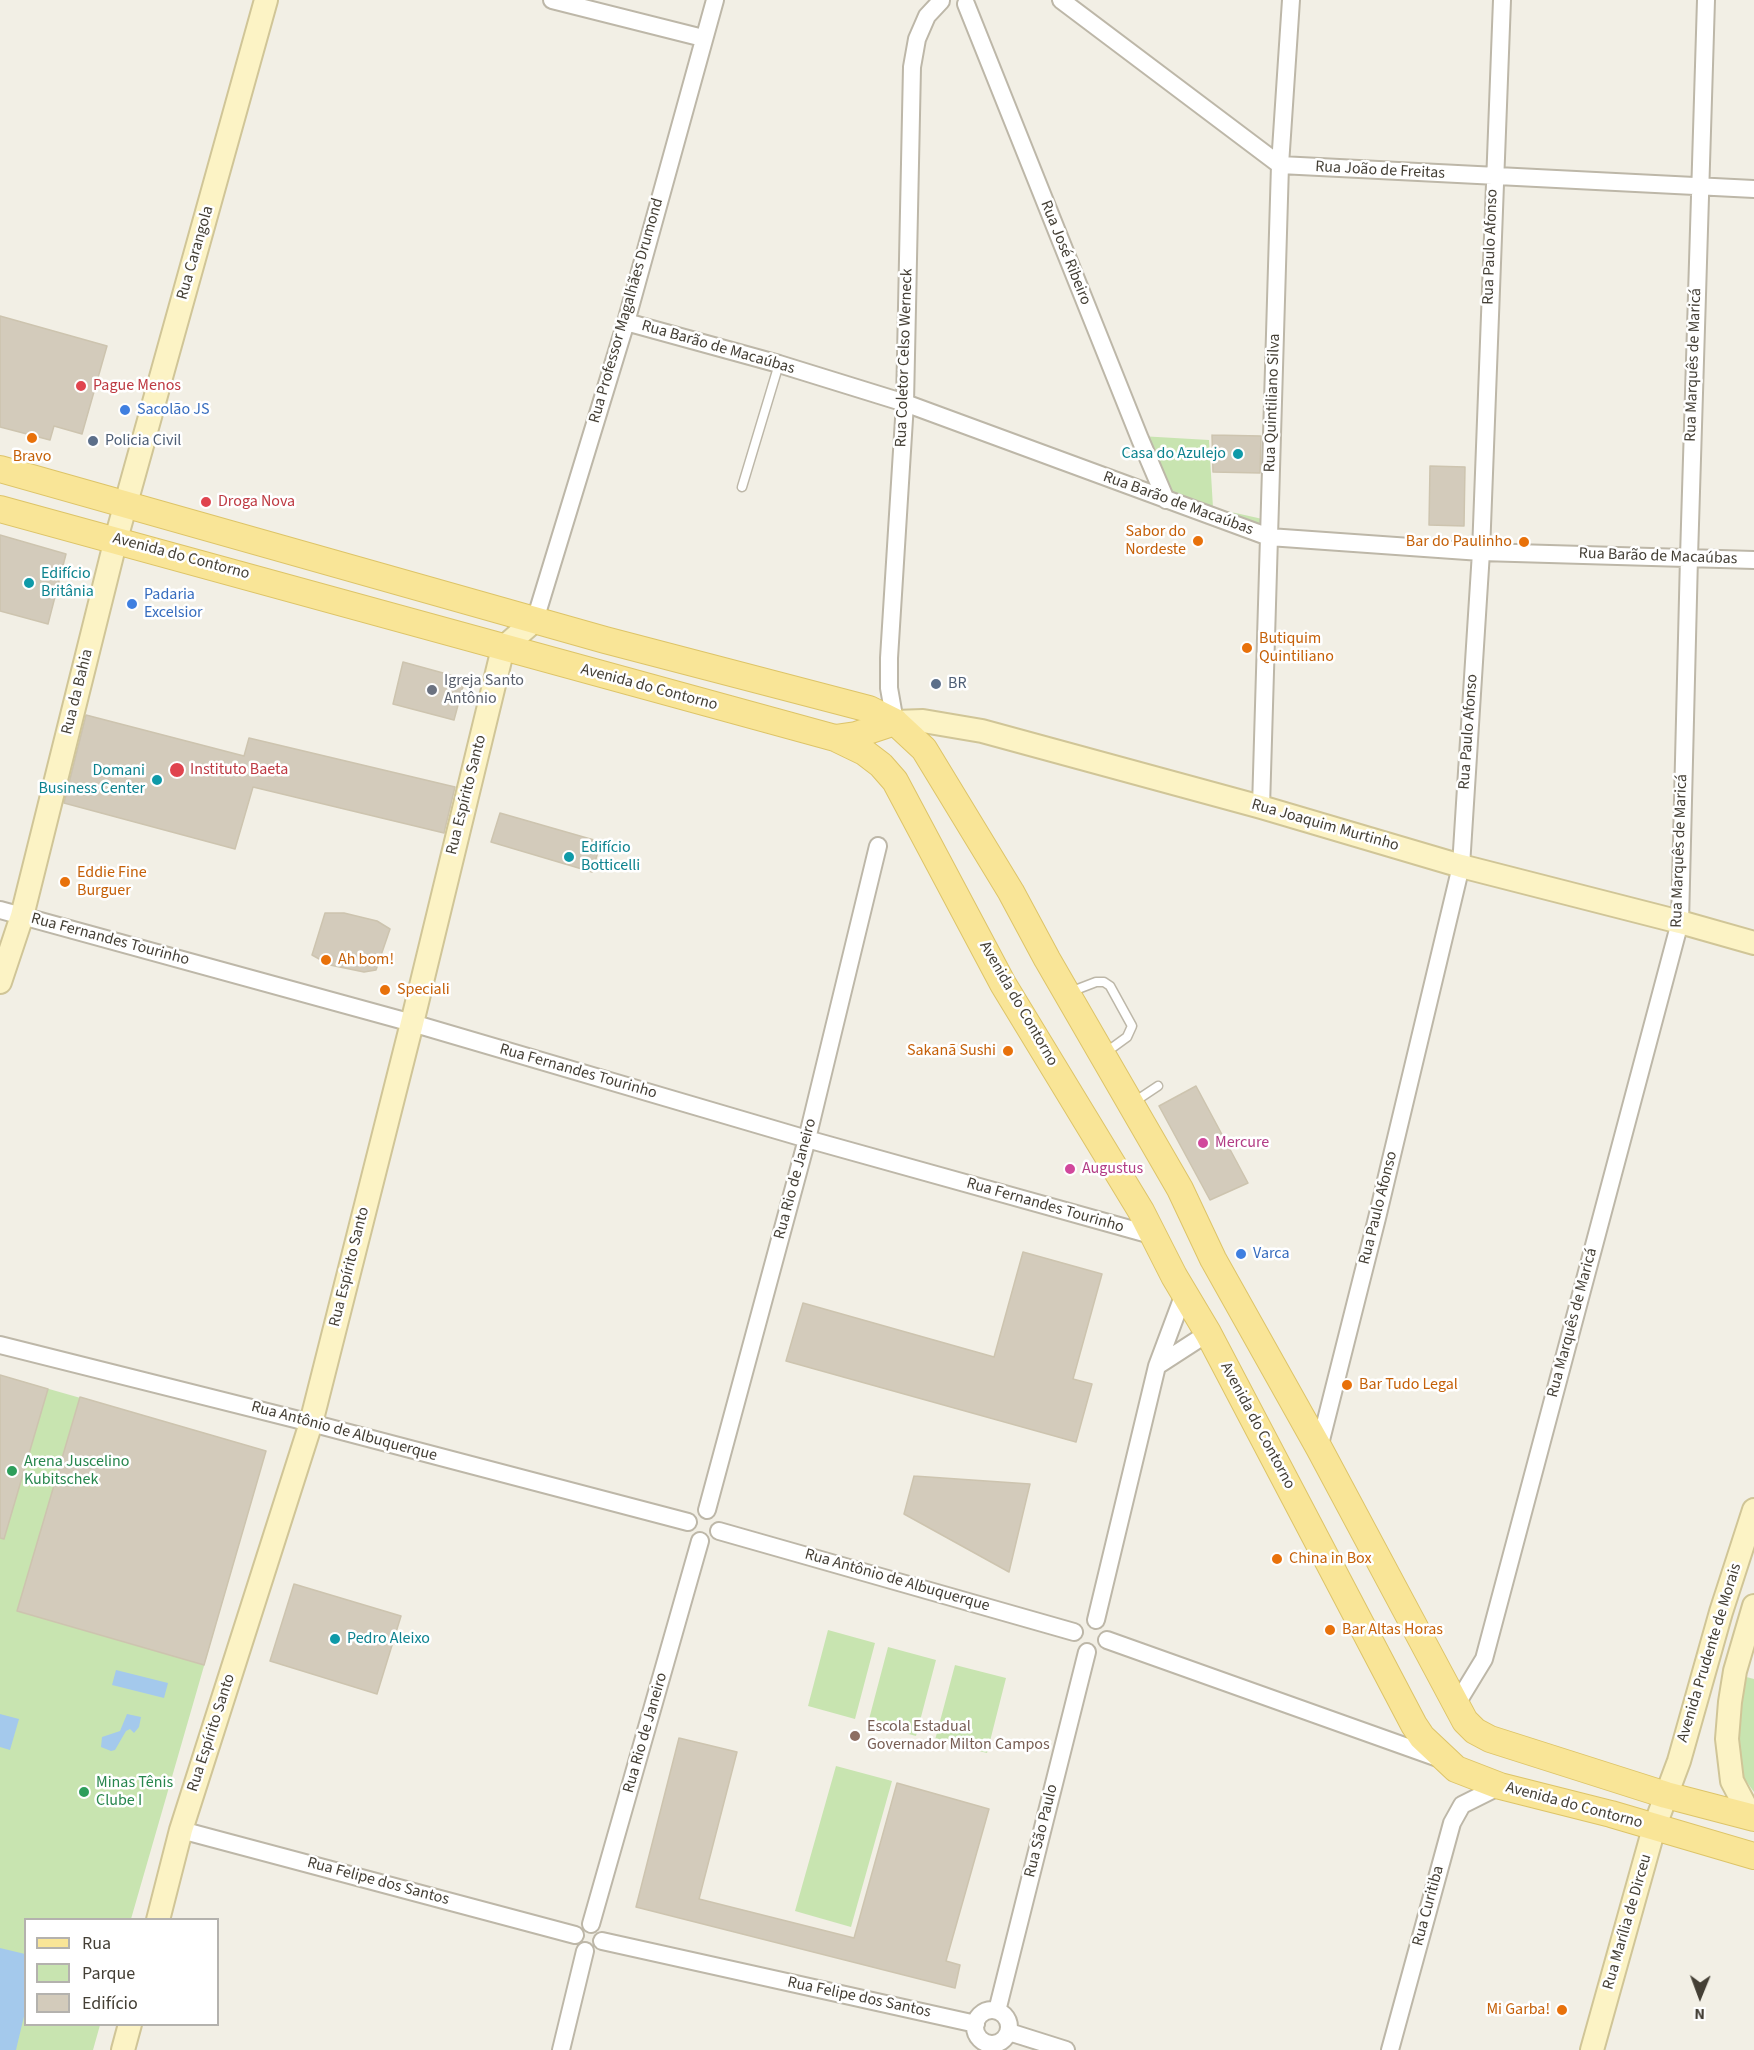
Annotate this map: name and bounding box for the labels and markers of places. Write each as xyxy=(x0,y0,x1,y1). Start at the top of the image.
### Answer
place label: Pague Menos xyxy=(93,376,181,396)
marker: Pague Menos xyxy=(74,379,88,393)
place label: Sacolão JS xyxy=(137,400,209,420)
marker: Sacolão JS xyxy=(118,403,132,417)
marker: Bravo xyxy=(25,431,39,445)
place label: Policia Civil xyxy=(105,431,181,451)
marker: Policia Civil xyxy=(86,434,100,448)
place label: Casa do Azulejo xyxy=(1121,444,1226,464)
place label: Bravo xyxy=(13,447,51,467)
marker: Casa do Azulejo xyxy=(1231,447,1245,461)
place label: Droga Nova xyxy=(218,492,295,512)
marker: Droga Nova xyxy=(199,495,213,509)
place label: Sabor do Nordeste xyxy=(1125,522,1186,560)
place label: Bar do Paulinho xyxy=(1406,532,1512,552)
marker: Sabor do Nordeste xyxy=(1191,534,1205,548)
marker: Bar do Paulinho xyxy=(1517,535,1531,549)
place label: Edifício Britânia xyxy=(41,564,94,602)
marker: Edifício Britânia xyxy=(22,576,36,590)
place label: Padaria Excelsior xyxy=(144,585,203,623)
marker: Padaria Excelsior xyxy=(125,597,139,611)
place label: Butiquim Quintiliano xyxy=(1259,629,1334,667)
marker: Butiquim Quintiliano xyxy=(1240,641,1254,655)
place label: Igreja Santo Antônio xyxy=(444,671,524,709)
place label: BR xyxy=(948,674,967,694)
marker: BR xyxy=(929,677,943,691)
marker: Igreja Santo Antônio xyxy=(425,683,439,697)
place label: Instituto Baeta xyxy=(190,760,288,780)
place label: Domani Business Center xyxy=(38,761,145,799)
marker: Instituto Baeta xyxy=(168,761,186,779)
marker: Domani Business Center xyxy=(150,773,164,787)
place label: Edifício Botticelli xyxy=(581,838,640,876)
marker: Edifício Botticelli xyxy=(562,850,576,864)
place label: Eddie Fine Burguer xyxy=(77,863,147,901)
marker: Eddie Fine Burguer xyxy=(58,875,72,889)
place label: Ah bom! xyxy=(338,950,394,970)
marker: Ah bom! xyxy=(319,953,333,967)
place label: Speciali xyxy=(397,980,450,1000)
marker: Speciali xyxy=(378,983,392,997)
place label: Sakanã Sushi xyxy=(907,1041,996,1061)
marker: Sakanã Sushi xyxy=(1001,1044,1015,1058)
place label: Mercure xyxy=(1215,1133,1269,1153)
marker: Mercure xyxy=(1196,1136,1210,1150)
place label: Augustus xyxy=(1082,1159,1143,1179)
marker: Augustus xyxy=(1063,1162,1077,1176)
place label: Varca xyxy=(1253,1244,1290,1264)
marker: Varca xyxy=(1234,1247,1248,1261)
place label: Bar Tudo Legal xyxy=(1359,1375,1458,1395)
marker: Bar Tudo Legal xyxy=(1340,1378,1354,1392)
place label: Arena Juscelino Kubitschek xyxy=(24,1452,129,1490)
marker: Arena Juscelino Kubitschek xyxy=(5,1464,19,1478)
place label: China in Box xyxy=(1289,1549,1372,1569)
marker: China in Box xyxy=(1270,1552,1284,1566)
place label: Bar Altas Horas xyxy=(1342,1620,1443,1640)
marker: Bar Altas Horas xyxy=(1323,1623,1337,1637)
place label: Pedro Aleixo xyxy=(347,1629,430,1649)
marker: Pedro Aleixo xyxy=(328,1632,342,1646)
place label: Escola Estadual Governador Milton Campos xyxy=(867,1717,1050,1755)
marker: Escola Estadual Governador Milton Campos xyxy=(848,1729,862,1743)
place label: Minas Tênis Clube I xyxy=(96,1773,173,1811)
marker: Minas Tênis Clube I xyxy=(77,1785,91,1799)
place label: Mi Garba! xyxy=(1486,2000,1550,2020)
marker: Mi Garba! xyxy=(1555,2003,1569,2017)

